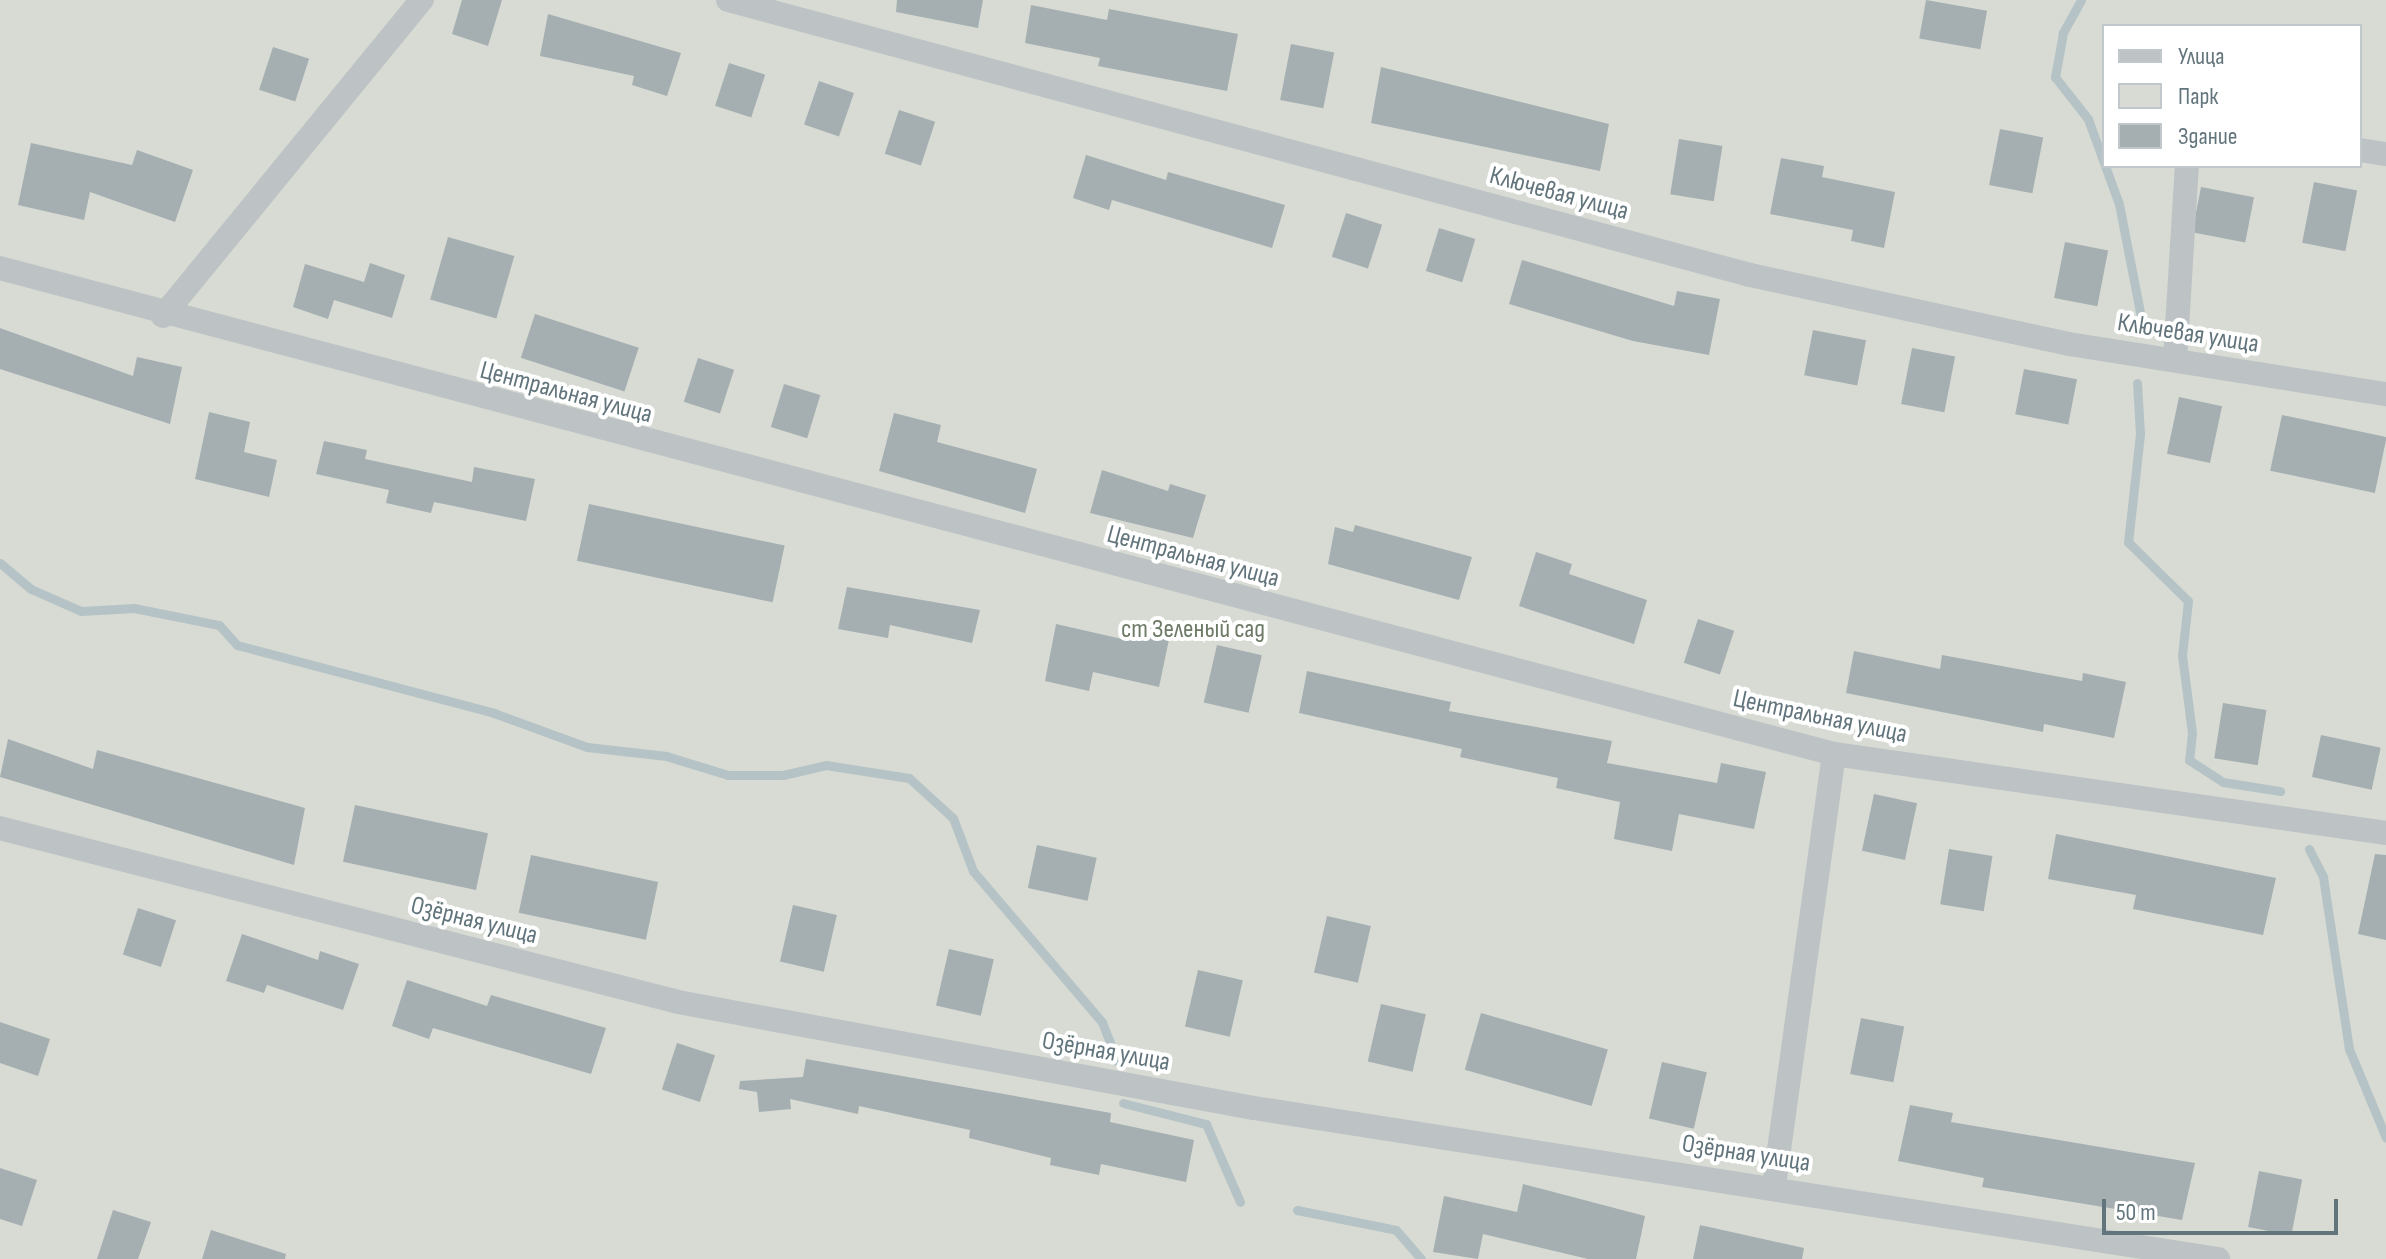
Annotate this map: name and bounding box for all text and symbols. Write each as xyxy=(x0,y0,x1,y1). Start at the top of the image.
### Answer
legend xyxy=(2102,24,2362,168)
text: Улица xyxy=(2178,42,2224,71)
text: Парк xyxy=(2178,82,2218,111)
text: Здание xyxy=(2178,122,2237,151)
street label: Ключевая улица xyxy=(1486,160,1632,228)
street label: Ключевая улица xyxy=(2115,307,2261,361)
street label: Центральная улица xyxy=(476,355,656,431)
street label: Центральная улица xyxy=(1103,519,1283,595)
park label: ст Зеленый сад xyxy=(1121,614,1265,646)
street label: Центральная улица xyxy=(1730,683,1910,751)
street label: Озёрная улица xyxy=(407,890,541,952)
street label: Озёрная улица xyxy=(1040,1025,1172,1079)
street label: Озёрная улица xyxy=(1680,1128,1812,1180)
scale bar xyxy=(2106,1183,2342,1233)
text: 50 m xyxy=(2116,1198,2156,1227)

